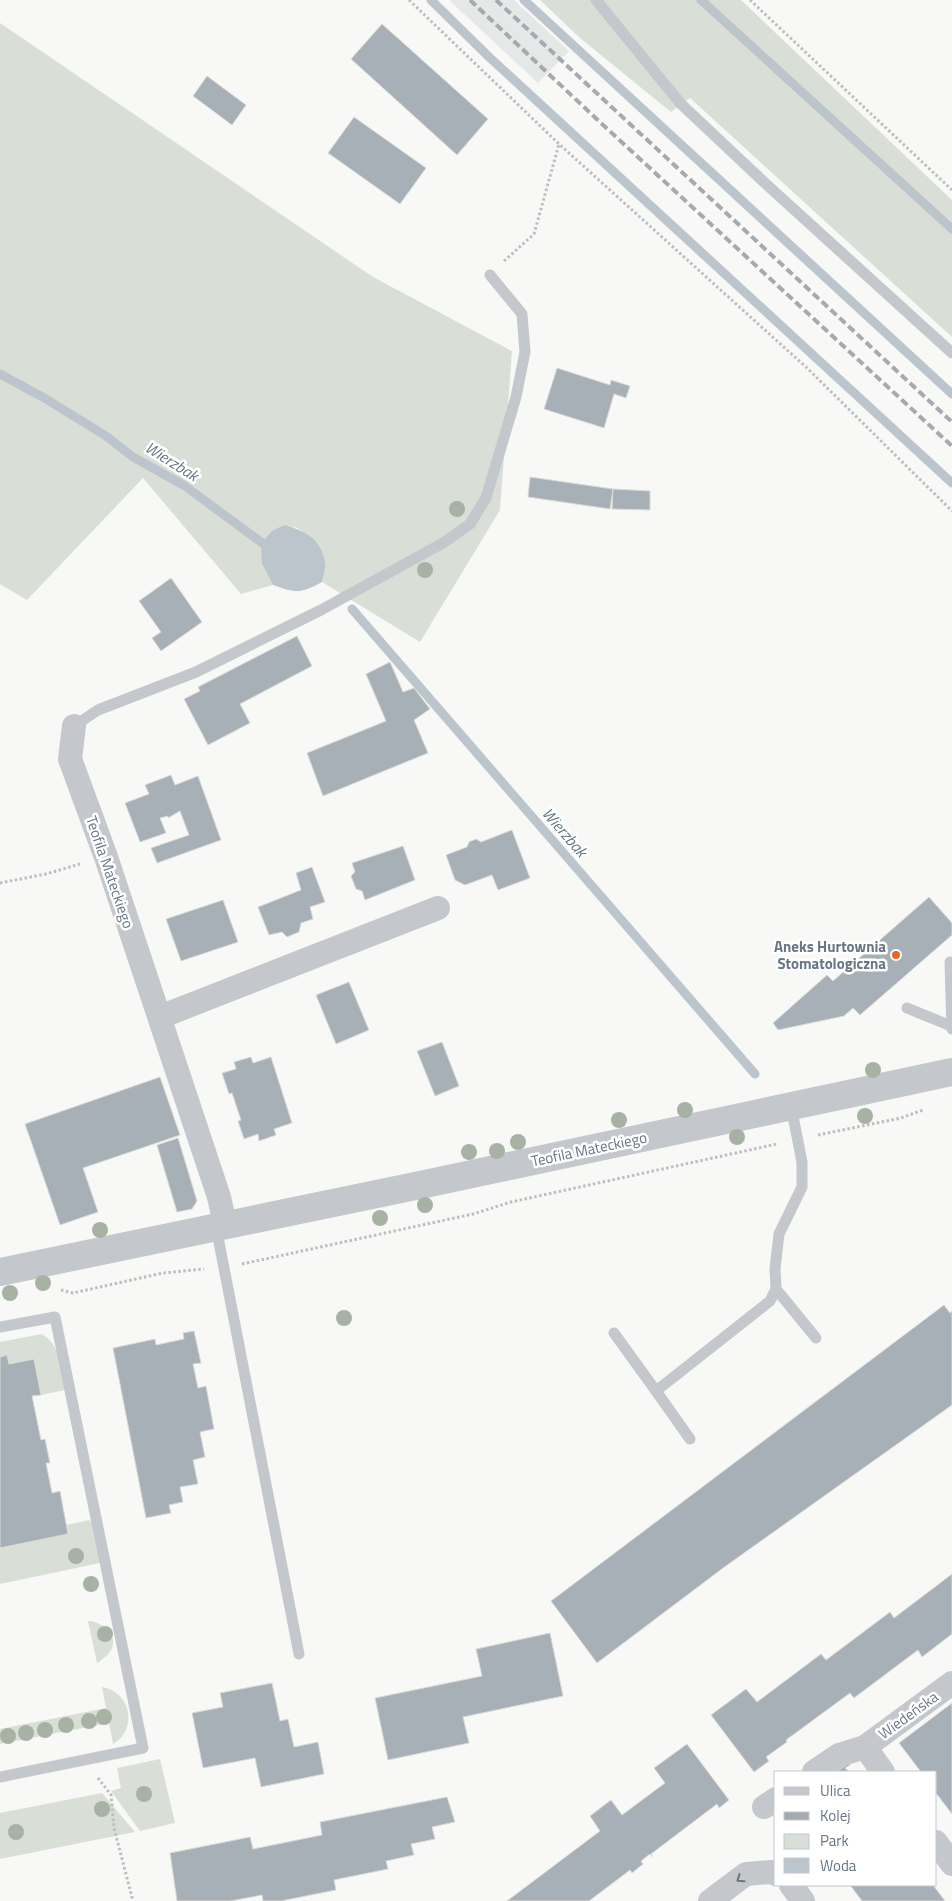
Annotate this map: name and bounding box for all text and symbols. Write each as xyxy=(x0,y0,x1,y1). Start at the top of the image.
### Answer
water label: Wierzbak xyxy=(141,435,205,488)
water label: Wierzbak xyxy=(537,802,595,863)
street label: Teofila Mateckiego xyxy=(80,813,140,931)
place label: Aneks Hurtownia Stomatologiczna xyxy=(774,935,886,975)
marker: Aneks Hurtownia Stomatologiczna xyxy=(890,949,902,961)
street label: Teofila Mateckiego xyxy=(529,1125,649,1172)
street label: Wiedeńska xyxy=(873,1685,943,1745)
legend xyxy=(774,1771,937,1886)
text: Ulica xyxy=(820,1779,851,1802)
text: Kolej xyxy=(820,1804,851,1827)
text: Park xyxy=(820,1829,849,1852)
text: Woda xyxy=(820,1854,857,1877)
one-way arrow xyxy=(736,1873,746,1882)

